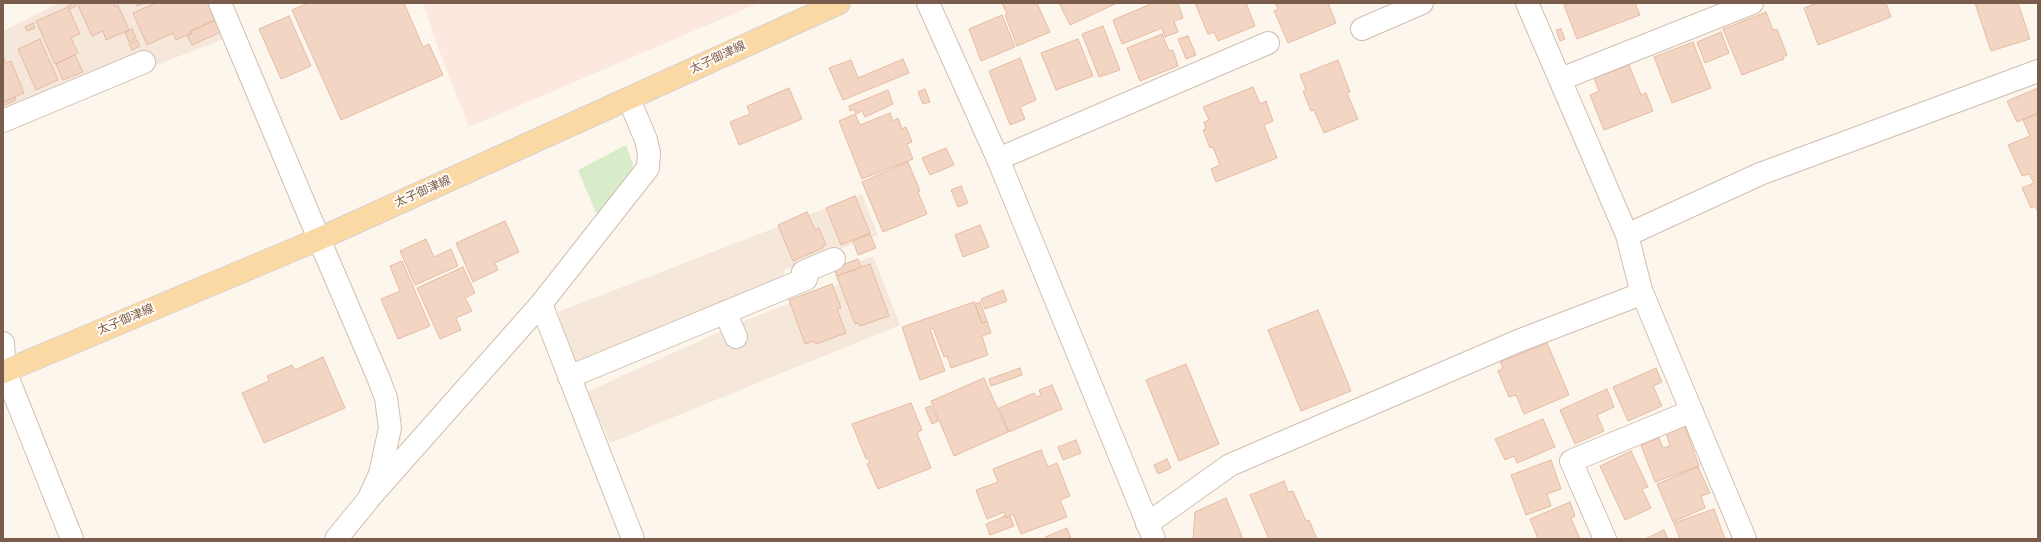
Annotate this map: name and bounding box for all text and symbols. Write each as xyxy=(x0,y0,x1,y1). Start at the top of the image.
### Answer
street label: 太子御津線 xyxy=(688,39,748,77)
street label: 太子御津線 xyxy=(393,173,453,211)
street label: 太子御津線 xyxy=(96,302,156,338)

